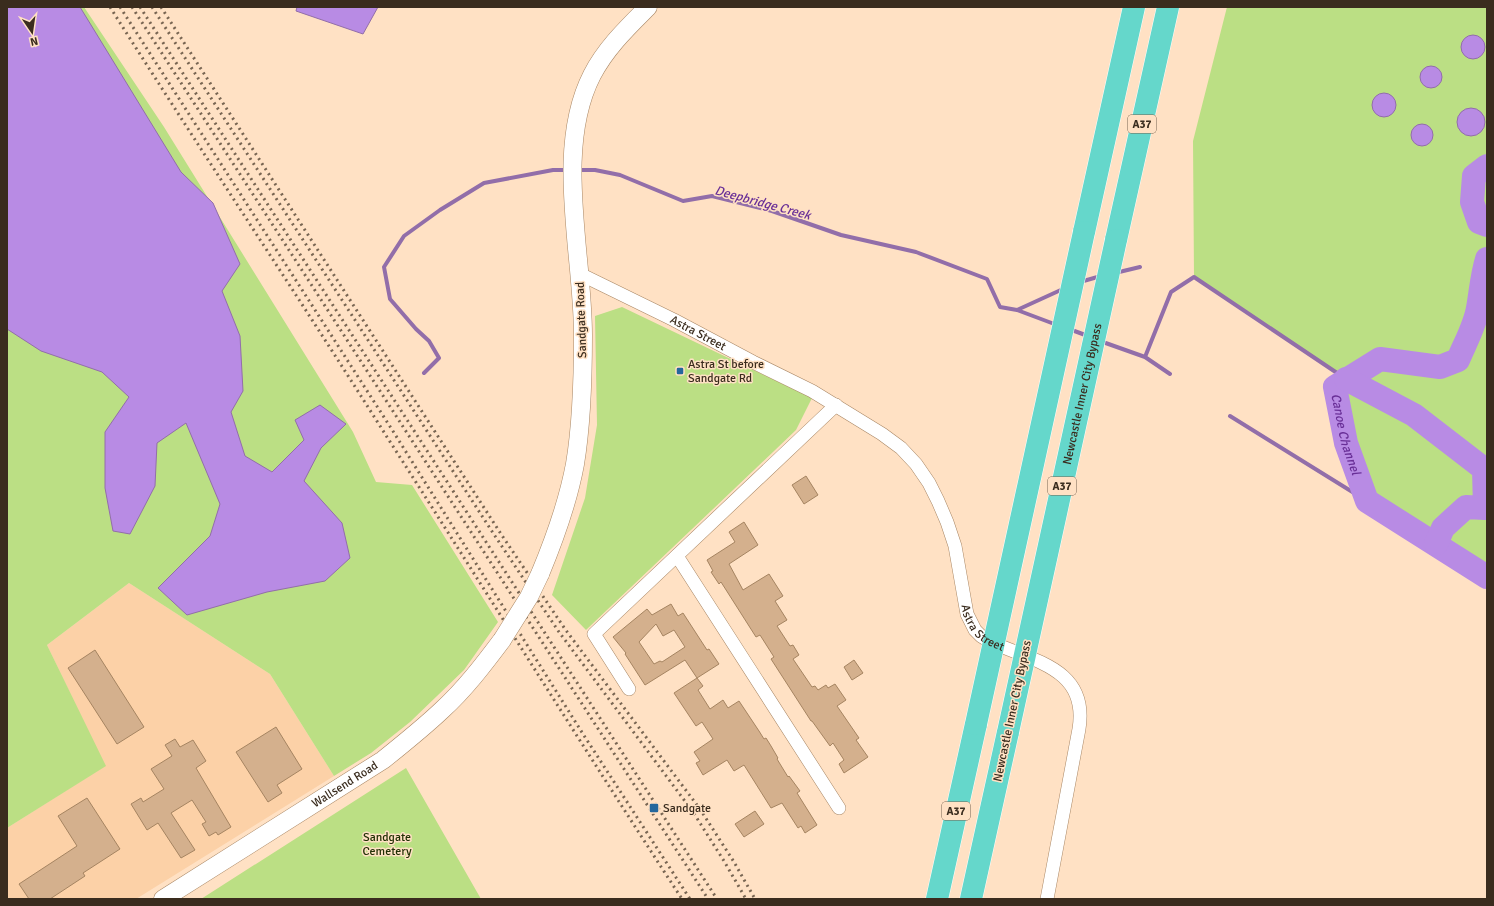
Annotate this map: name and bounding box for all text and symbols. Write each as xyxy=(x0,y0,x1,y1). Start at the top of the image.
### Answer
north arrow xyxy=(12,12,52,52)
text: N xyxy=(29,34,39,48)
road number: A37 xyxy=(1128,115,1156,133)
water label: Deepbridge Creek xyxy=(713,182,814,224)
street label: Sandgate Road xyxy=(573,282,590,358)
street label: Astra Street xyxy=(667,312,728,354)
street label: Newcastle Inner City Bypass xyxy=(1060,322,1105,466)
place label: Astra St before Sandgate Rd xyxy=(688,357,764,386)
marker: Astra St before Sandgate Rd xyxy=(675,366,685,376)
water label: Canoe Channel xyxy=(1327,392,1364,478)
road number: A37 xyxy=(1048,477,1076,495)
street label: Astra Street xyxy=(957,603,1006,655)
street label: Newcastle Inner City Bypass xyxy=(990,639,1035,783)
street label: Wallsend Road xyxy=(309,758,381,811)
place label: Sandgate xyxy=(663,801,711,816)
marker: Sandgate xyxy=(648,802,660,814)
road number: A37 xyxy=(942,802,970,820)
park label: Sandgate Cemetery xyxy=(362,830,412,859)

